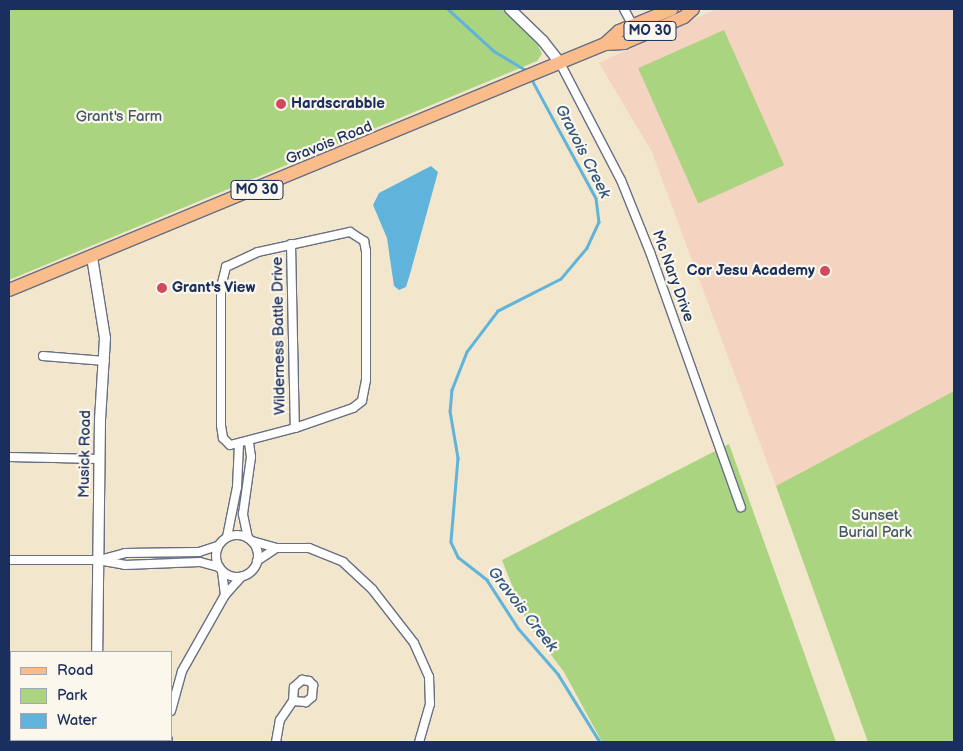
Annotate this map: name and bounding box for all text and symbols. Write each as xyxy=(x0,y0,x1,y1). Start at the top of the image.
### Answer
road number: MO 30 xyxy=(622,20,678,42)
place label: Hardscrabble xyxy=(291,95,385,113)
marker: Hardscrabble xyxy=(275,98,287,110)
water label: Gravois Creek xyxy=(550,102,614,202)
park label: Grant's Farm xyxy=(76,108,162,126)
street label: Gravois Road xyxy=(283,117,375,169)
road number: MO 30 xyxy=(230,178,284,202)
street label: Mc Nary Drive xyxy=(648,227,698,325)
street label: Wilderness Battle Drive xyxy=(269,257,289,415)
place label: Cor Jesu Academy xyxy=(687,262,815,280)
marker: Cor Jesu Academy xyxy=(819,265,831,277)
place label: Grant's View xyxy=(172,279,256,297)
marker: Grant's View xyxy=(156,282,168,294)
street label: Musick Road xyxy=(75,410,95,498)
park label: Sunset Burial Park xyxy=(838,506,912,541)
water label: Gravois Creek xyxy=(483,564,561,656)
legend xyxy=(10,651,172,741)
text: Road xyxy=(57,661,93,680)
text: Park xyxy=(57,686,87,705)
text: Water xyxy=(57,711,97,730)

